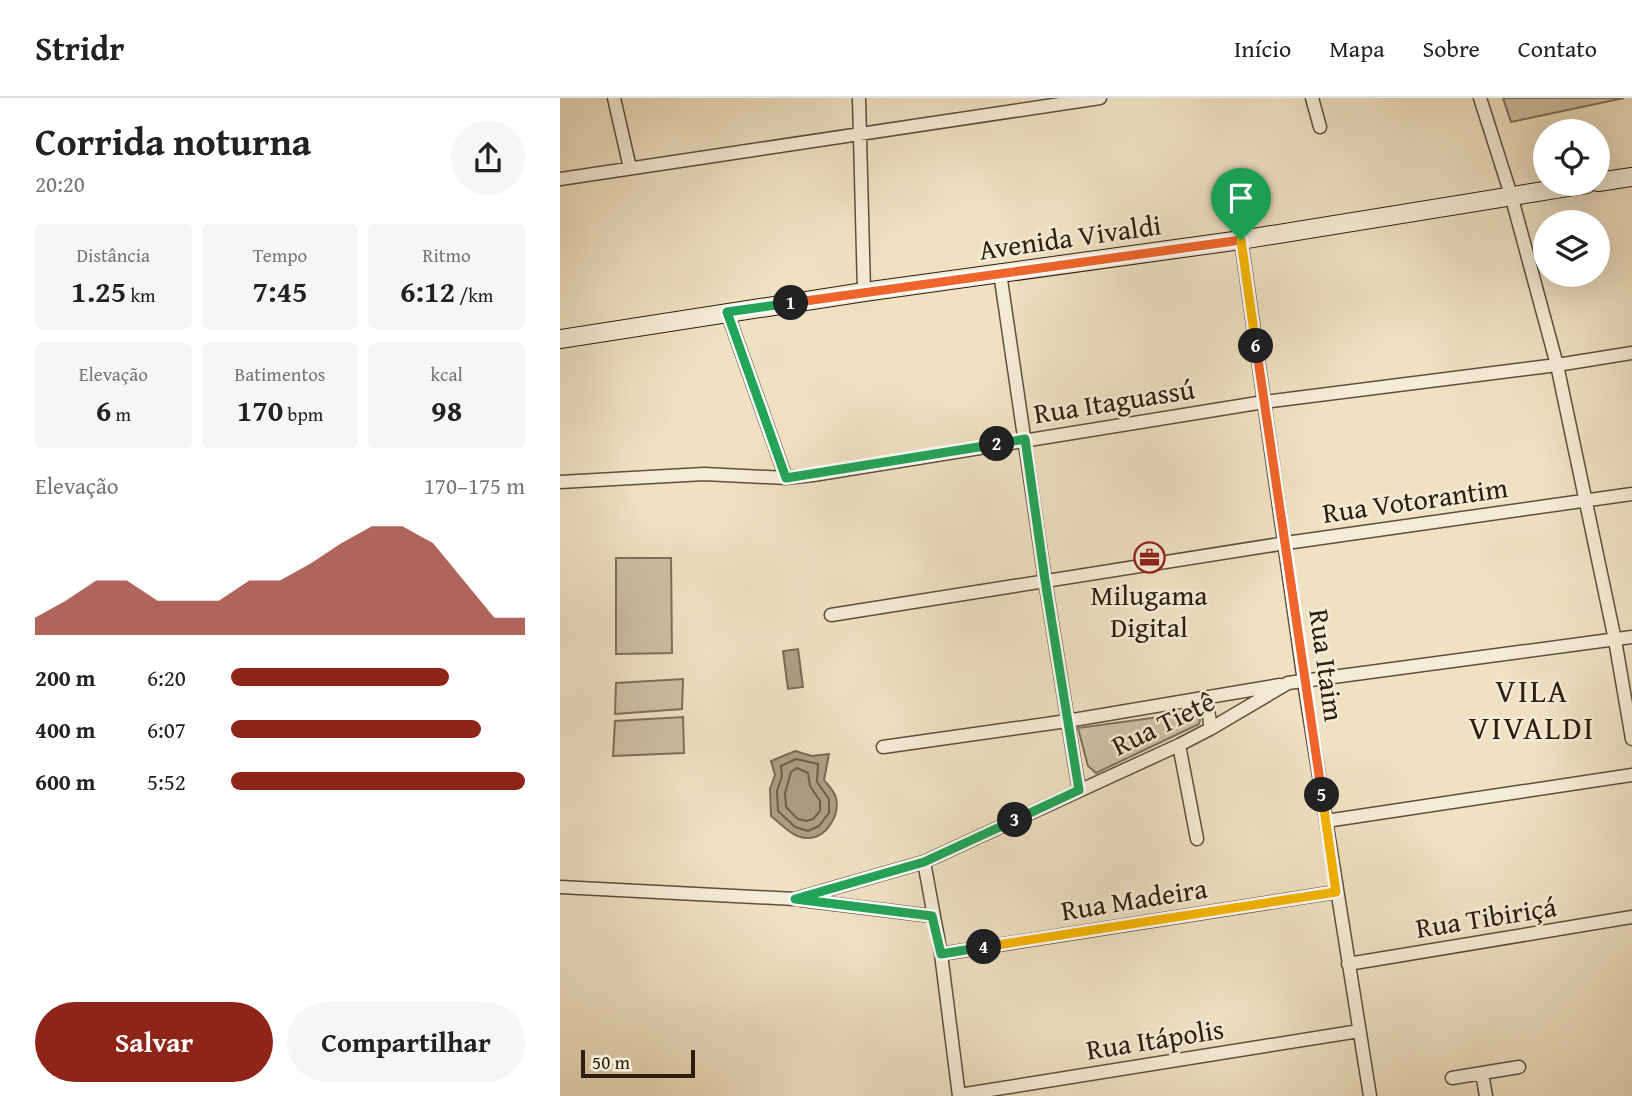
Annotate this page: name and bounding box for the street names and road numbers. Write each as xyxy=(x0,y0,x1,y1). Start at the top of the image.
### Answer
street label: Avenida Vivaldi xyxy=(976,203,1164,270)
street label: Rua Itaguassú xyxy=(1031,368,1197,433)
street label: Rua Votorantim xyxy=(1320,466,1510,533)
street label: Rua Itaim xyxy=(1299,606,1356,724)
street label: Rua Tietê xyxy=(1104,680,1221,765)
street label: Rua Madeira xyxy=(1058,867,1211,930)
street label: Rua Tibiriçá xyxy=(1413,885,1560,948)
street label: Rua Itápolis xyxy=(1083,1007,1227,1070)

